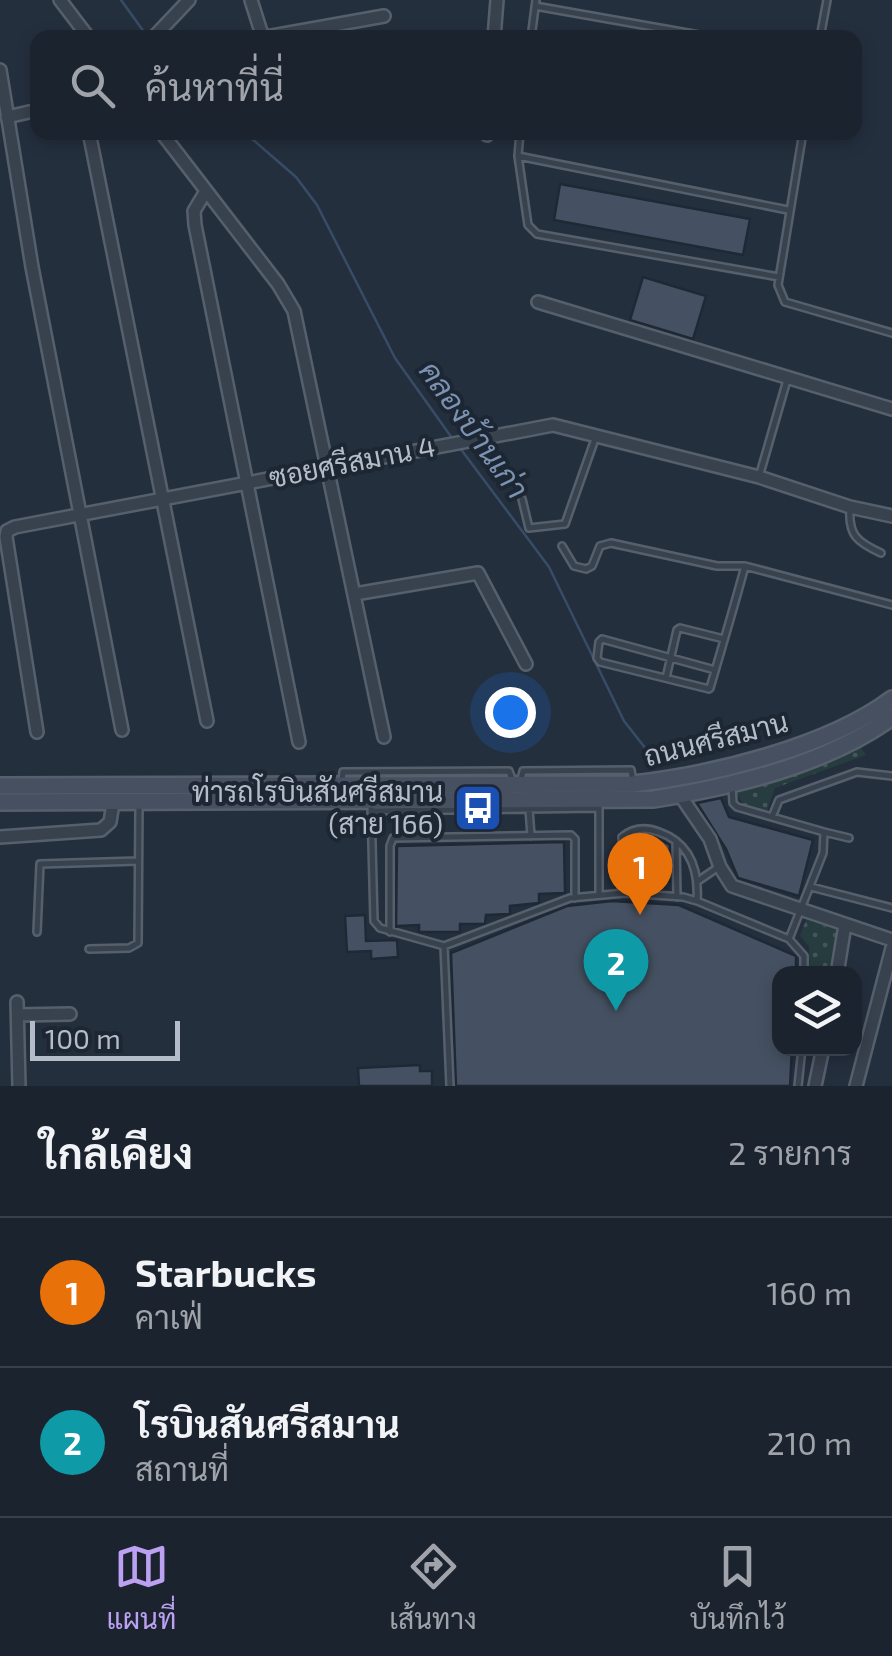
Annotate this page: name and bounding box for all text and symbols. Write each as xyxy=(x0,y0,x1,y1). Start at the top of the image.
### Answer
search box xyxy=(30,30,862,140)
icon: search xyxy=(65,58,120,113)
text: ค้นหาที่นี่ xyxy=(145,63,284,109)
water label: คลองบ้านเก่า xyxy=(413,353,536,504)
street label: ซอยศรีสมาน 4 xyxy=(266,428,438,494)
your location xyxy=(485,687,536,738)
street label: ถนนศรีสมาน xyxy=(640,704,791,772)
place label: ท่ารถโรบินสันศรีสมาน (สาย 166) xyxy=(192,773,443,840)
bus stop icon: ท่ารถโรบินสันศรีสมาน (สาย 166) xyxy=(452,782,504,834)
pin: 1 xyxy=(608,832,672,915)
pin: 2 xyxy=(584,928,648,1011)
map controls xyxy=(772,966,862,1056)
button: layers xyxy=(772,966,862,1056)
scale bar xyxy=(30,1016,180,1060)
text: 100 m xyxy=(45,1021,121,1055)
text: ใกล้เคียง xyxy=(40,1127,193,1177)
text: 2 รายการ xyxy=(728,1133,852,1171)
text: Starbucks xyxy=(135,1249,317,1295)
text: 1 xyxy=(66,1273,79,1311)
text: 160 m xyxy=(766,1273,852,1311)
text: คาเฟ่ xyxy=(135,1297,203,1335)
text: โรบินสันศรีสมาน xyxy=(135,1400,400,1446)
text: 2 xyxy=(63,1423,82,1461)
text: 210 m xyxy=(767,1423,852,1461)
text: สถานที่ xyxy=(135,1449,229,1487)
tab: แผนที่ xyxy=(106,1539,176,1635)
tab: เส้นทาง xyxy=(389,1539,477,1635)
tab: บันทึกไว้ xyxy=(690,1539,785,1635)

